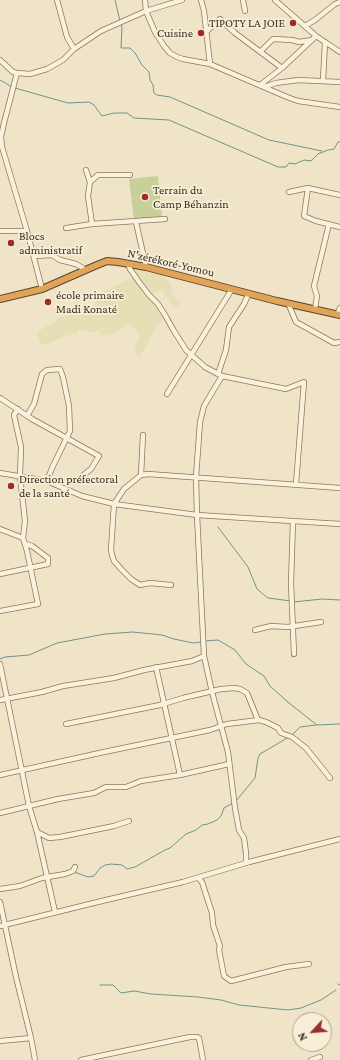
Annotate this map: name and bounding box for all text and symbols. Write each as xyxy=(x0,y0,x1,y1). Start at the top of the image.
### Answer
place label: TIPOTY LA JOIE xyxy=(209,16,285,30)
marker: TIPOTY LA JOIE xyxy=(288,18,298,28)
place label: Cuisine xyxy=(157,26,193,40)
marker: Cuisine xyxy=(196,28,206,38)
place label: Terrain du Camp Béhanzin xyxy=(153,183,229,211)
marker: Terrain du Camp Béhanzin xyxy=(140,192,150,202)
place label: Blocs administratif xyxy=(19,229,82,257)
marker: Blocs administratif xyxy=(6,238,16,248)
street label: N'zérékoré-Yomou xyxy=(126,246,216,280)
place label: école primaire Madi Konaté xyxy=(56,288,124,316)
marker: école primaire Madi Konaté xyxy=(43,297,53,307)
place label: Direction préfectoral de la santé xyxy=(19,472,118,500)
marker: Direction préfectoral de la santé xyxy=(6,481,16,491)
north arrow xyxy=(292,1012,332,1052)
text: N xyxy=(295,1031,309,1043)

